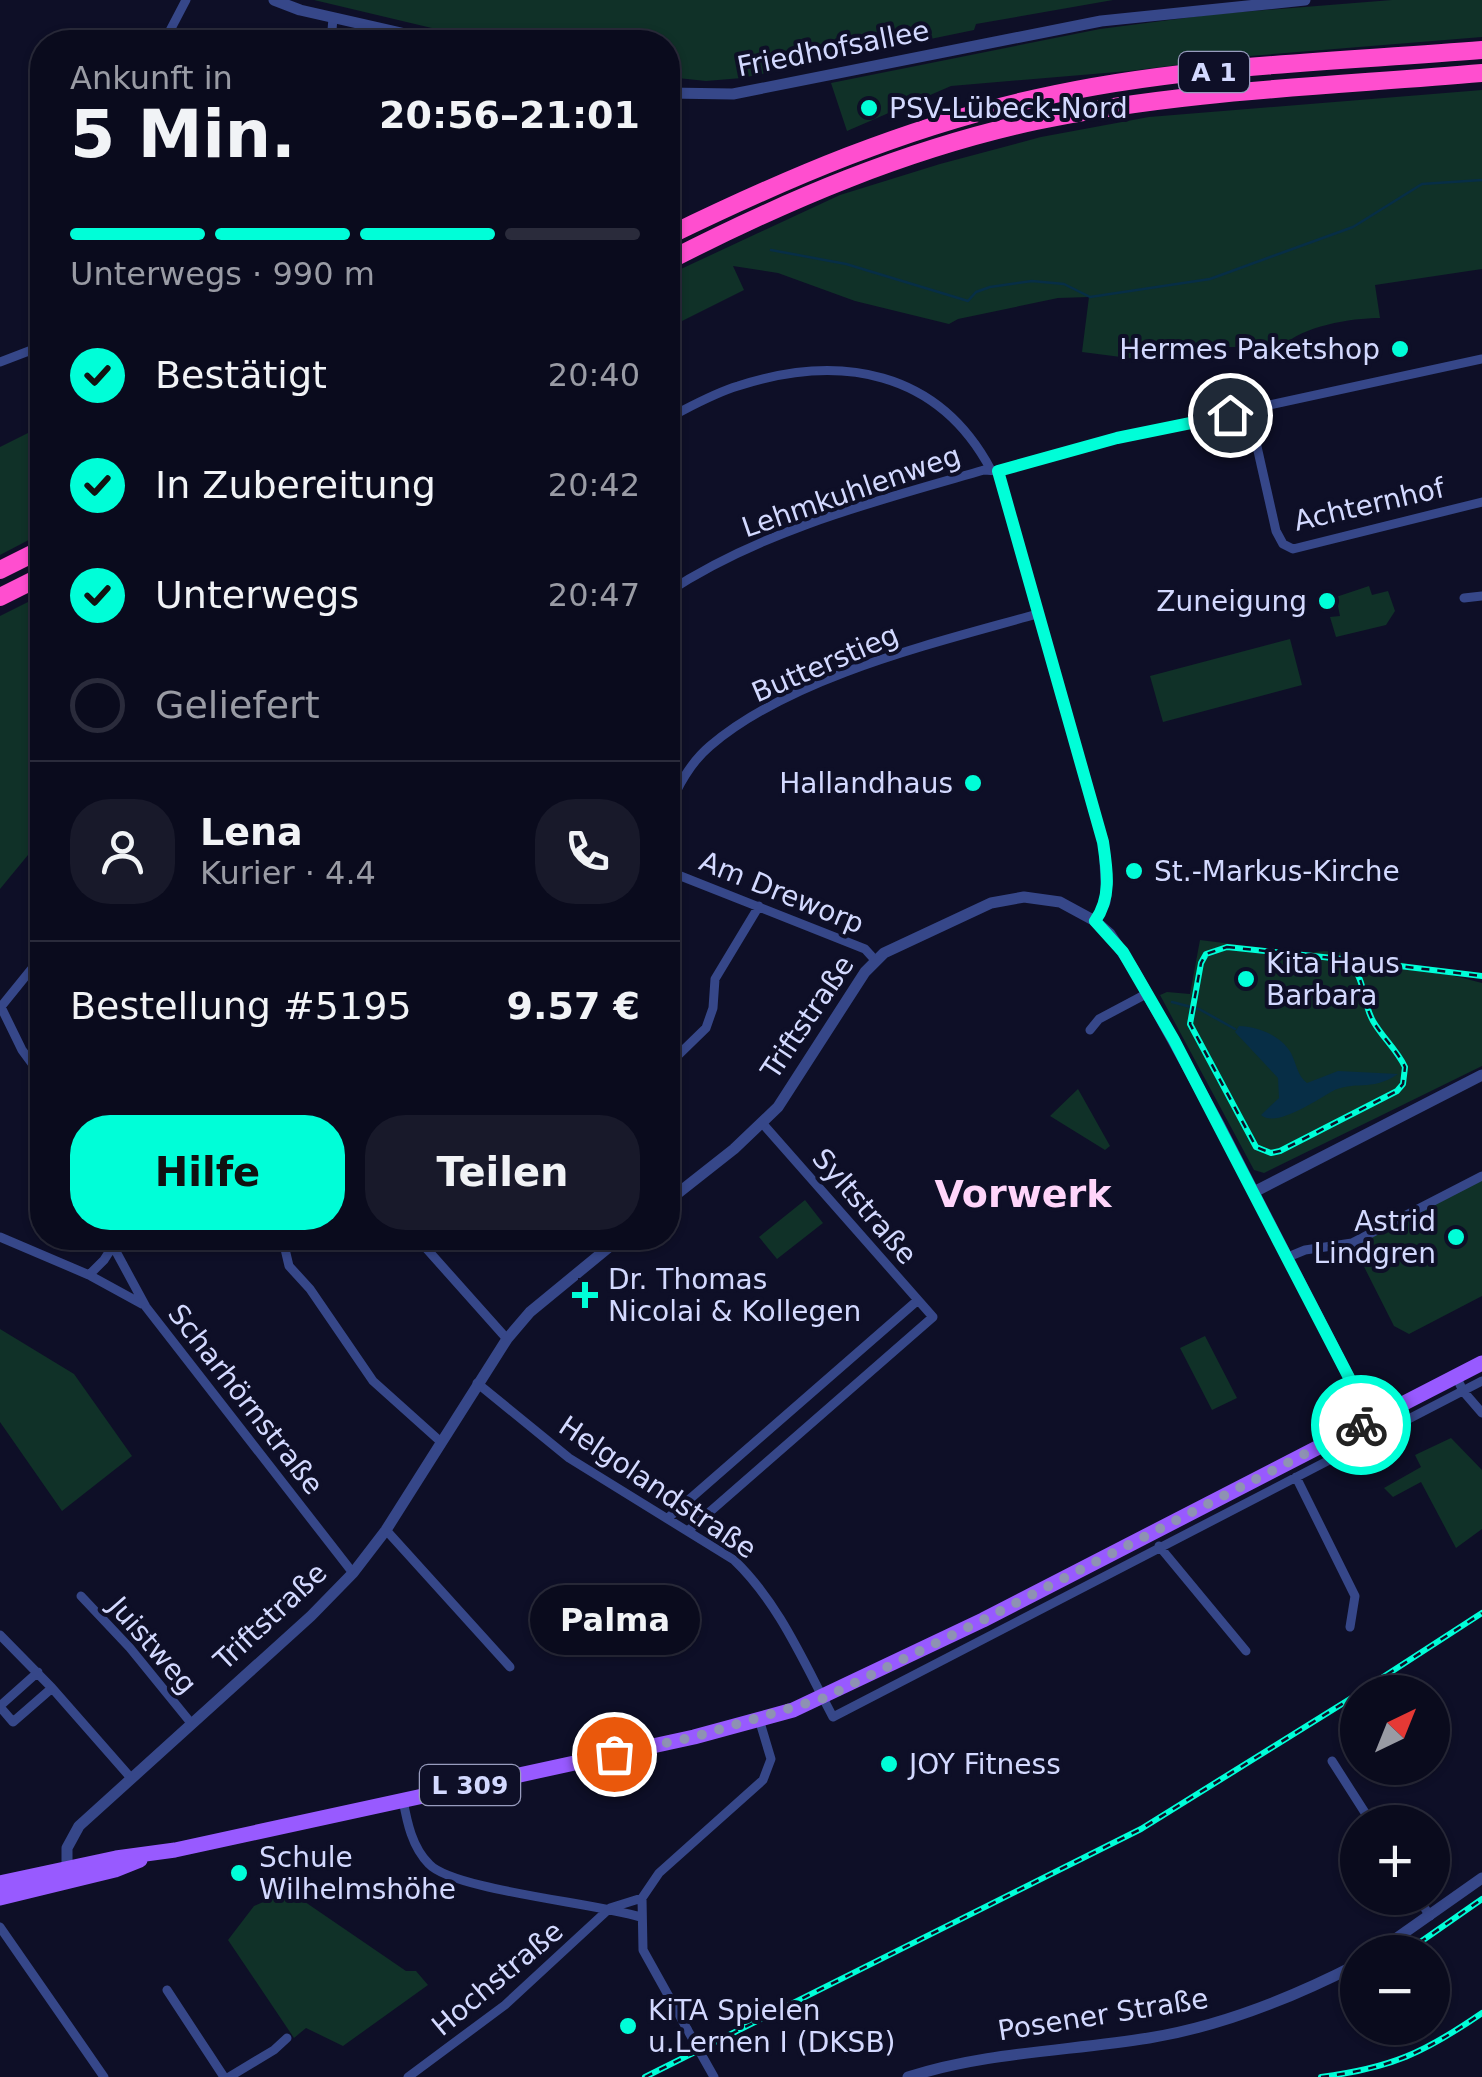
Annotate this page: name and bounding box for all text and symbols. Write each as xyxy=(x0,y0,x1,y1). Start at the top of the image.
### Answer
street label: Friedhofsallee xyxy=(734,14,932,83)
road number: A 1 xyxy=(1179,52,1249,92)
text: Ankunft in xyxy=(70,59,233,97)
place label: PSV-Lübeck-Nord xyxy=(889,92,1128,125)
text: 20:56–21:01 xyxy=(379,93,640,137)
text: 5 Min. xyxy=(70,97,296,172)
marker: PSV-Lübeck-Nord xyxy=(858,97,880,119)
text: Unterwegs · 990 m xyxy=(70,255,375,293)
place label: Hermes Paketshop xyxy=(1119,333,1380,366)
marker: Hermes Paketshop xyxy=(1389,338,1411,360)
icon: check xyxy=(70,348,125,403)
text: Bestätigt xyxy=(155,353,327,397)
text: 20:40 xyxy=(548,356,640,394)
pin xyxy=(1188,373,1273,458)
icon: home xyxy=(1203,388,1258,443)
street label: Lehmkuhlenweg xyxy=(738,439,965,544)
icon: check xyxy=(70,458,125,513)
text: In Zubereitung xyxy=(155,463,436,507)
text: 20:42 xyxy=(548,466,640,504)
street label: Achternhof xyxy=(1291,471,1449,538)
icon: check xyxy=(70,568,125,623)
text: Unterwegs xyxy=(155,573,359,617)
text: 20:47 xyxy=(548,576,640,614)
place label: Zuneigung xyxy=(1156,585,1307,618)
marker: Zuneigung xyxy=(1316,590,1338,612)
street label: Butterstieg xyxy=(747,618,903,709)
text: Geliefert xyxy=(155,683,320,727)
place label: Hallandhaus xyxy=(779,767,953,800)
marker: Hallandhaus xyxy=(962,772,984,794)
button: person xyxy=(70,799,175,904)
button: phone xyxy=(535,799,640,904)
text: Lena xyxy=(200,810,303,854)
street label: Am Dreworp xyxy=(695,845,869,940)
text: Kurier · 4.4 xyxy=(200,854,376,892)
place label: St.-Markus-Kirche xyxy=(1154,855,1400,888)
marker: St.-Markus-Kirche xyxy=(1123,860,1145,882)
place label: Kita Haus Barbara xyxy=(1266,947,1400,1012)
street label: Triftstraße xyxy=(754,949,861,1086)
marker: Kita Haus Barbara xyxy=(1235,968,1257,990)
text: Bestellung #5195 xyxy=(70,984,412,1028)
text: 9.57 € xyxy=(507,984,640,1028)
button: Hilfe xyxy=(70,1115,345,1230)
button: Teilen xyxy=(365,1115,640,1230)
street label: Syltstraße xyxy=(806,1142,924,1271)
district label: Vorwerk xyxy=(934,1172,1112,1216)
place label: Astrid Lindgren xyxy=(1313,1205,1436,1270)
marker: Astrid Lindgren xyxy=(1445,1226,1467,1248)
place label: Dr. Thomas Nicolai & Kollegen xyxy=(608,1263,861,1328)
marker: Dr. Thomas Nicolai & Kollegen xyxy=(572,1282,598,1308)
street label: Scharhörnstraße xyxy=(161,1298,330,1501)
courier xyxy=(1311,1375,1411,1475)
icon: bike xyxy=(1334,1398,1389,1453)
street label: Helgolandstraße xyxy=(553,1409,763,1566)
street label: Triftstraße xyxy=(207,1556,333,1677)
callout: Palma xyxy=(529,1584,699,1654)
street label: Juistweg xyxy=(100,1589,204,1700)
text: Palma xyxy=(560,1601,670,1639)
north arrow xyxy=(1340,1675,1450,1785)
map controls xyxy=(1340,1675,1450,2045)
pin xyxy=(572,1712,657,1797)
icon: bag xyxy=(587,1727,642,1782)
place label: JOY Fitness xyxy=(907,1748,1061,1781)
marker: JOY Fitness xyxy=(878,1753,900,1775)
road number: L 309 xyxy=(420,1765,520,1805)
button: + xyxy=(1340,1805,1450,1915)
place label: Schule Wilhelmshöhe xyxy=(259,1841,456,1906)
marker: Schule Wilhelmshöhe xyxy=(228,1862,250,1884)
street label: Hochstraße xyxy=(425,1914,569,2043)
button: − xyxy=(1340,1935,1450,2045)
street label: Posener Straße xyxy=(996,1982,1211,2047)
place label: KiTA Spielen u.Lernen I (DKSB) xyxy=(648,1994,896,2059)
marker: KiTA Spielen u.Lernen I (DKSB) xyxy=(617,2015,639,2037)

